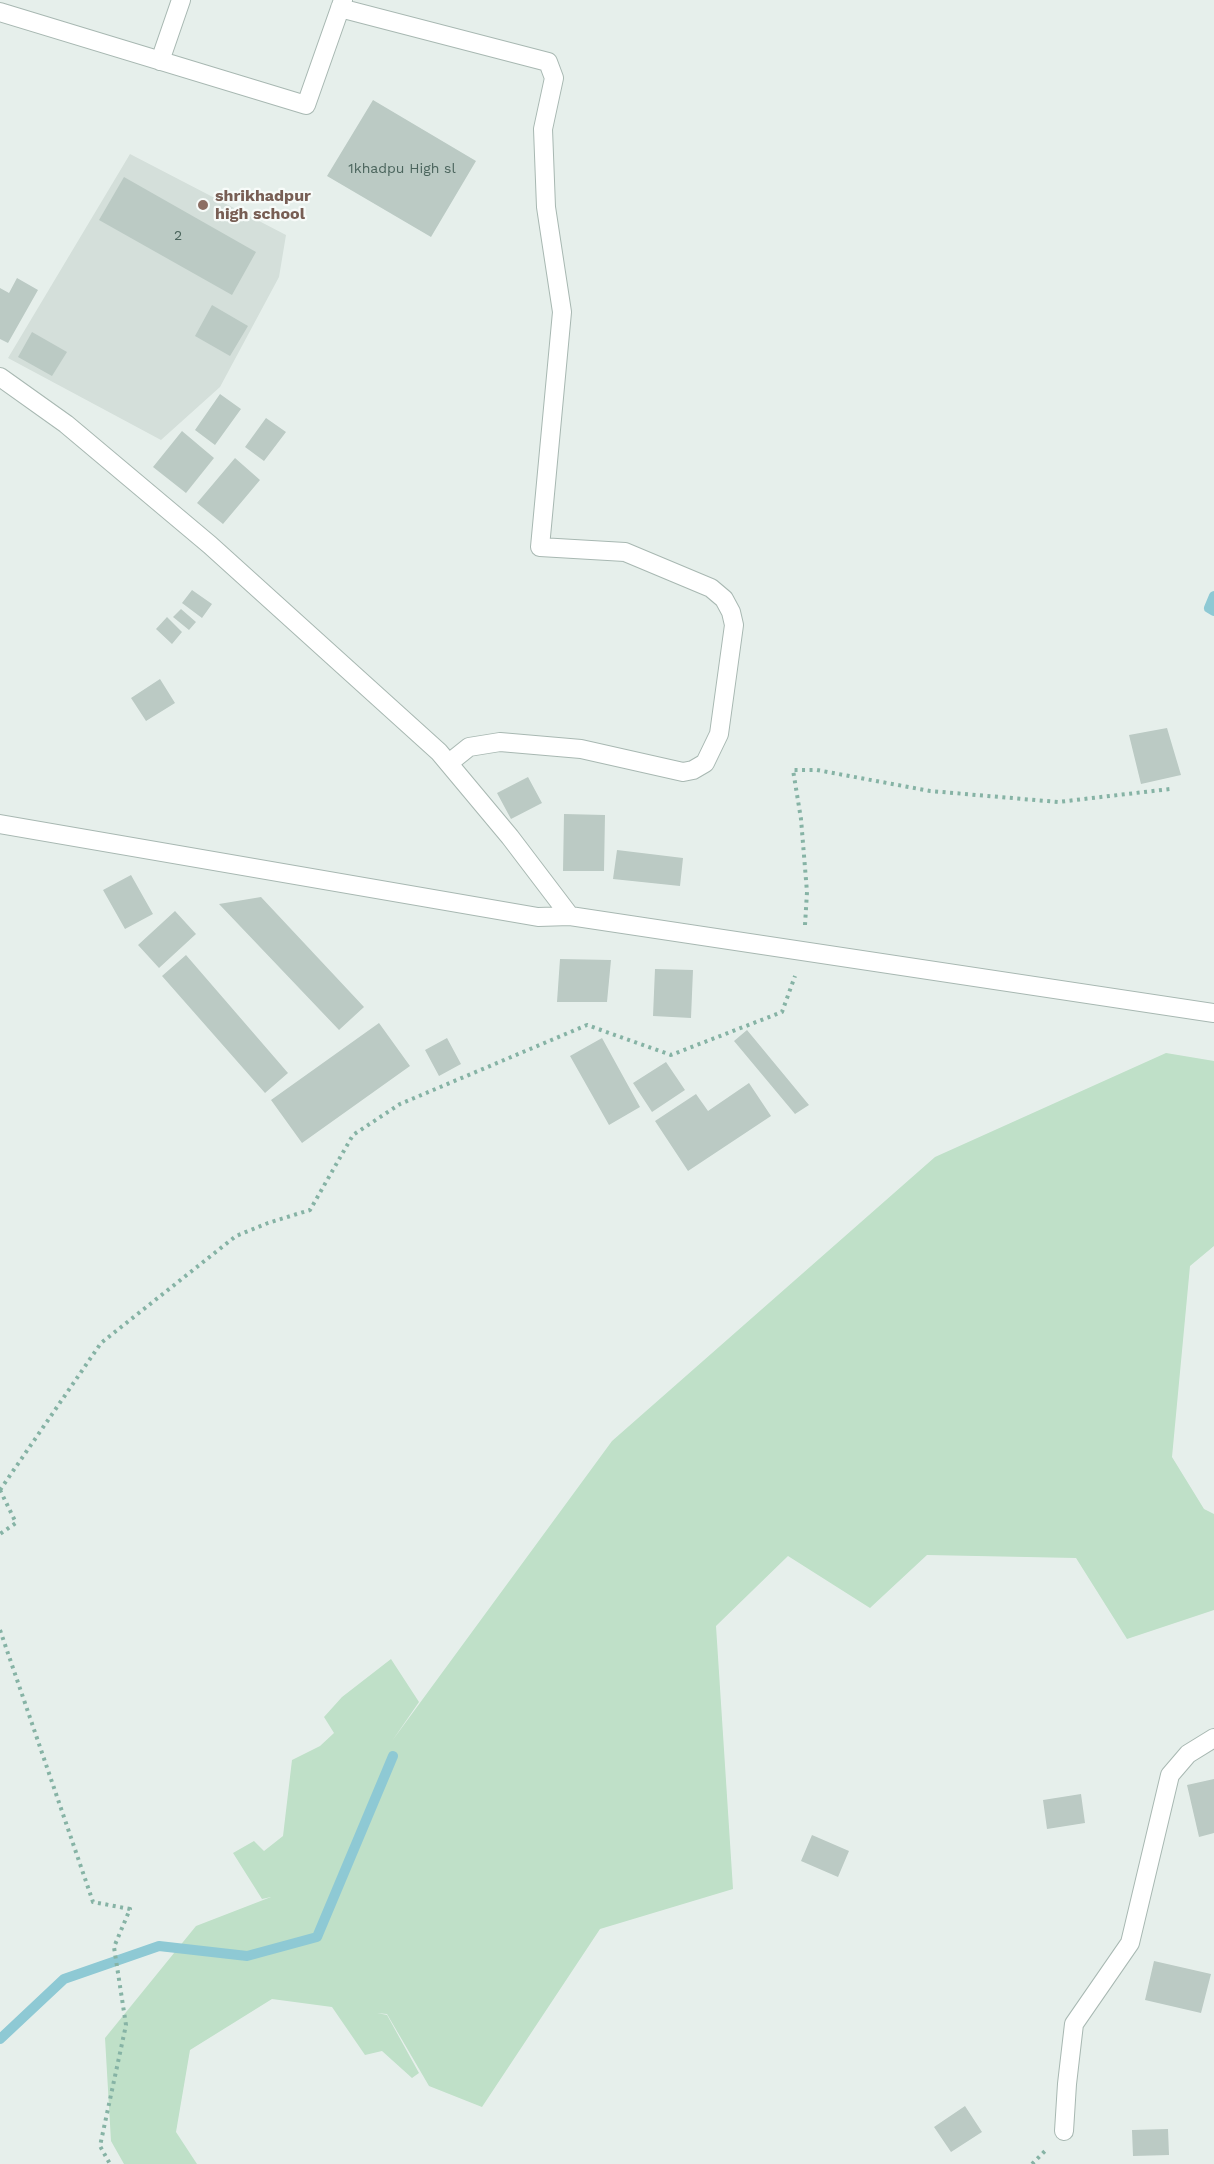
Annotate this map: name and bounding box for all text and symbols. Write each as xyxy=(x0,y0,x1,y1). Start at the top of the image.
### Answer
house number: 1khadpu High sl xyxy=(348,161,456,177)
place label: shrikhadpur high school xyxy=(215,186,311,224)
marker: shrikhadpur high school xyxy=(196,198,210,212)
house number: 2 xyxy=(174,228,182,244)

